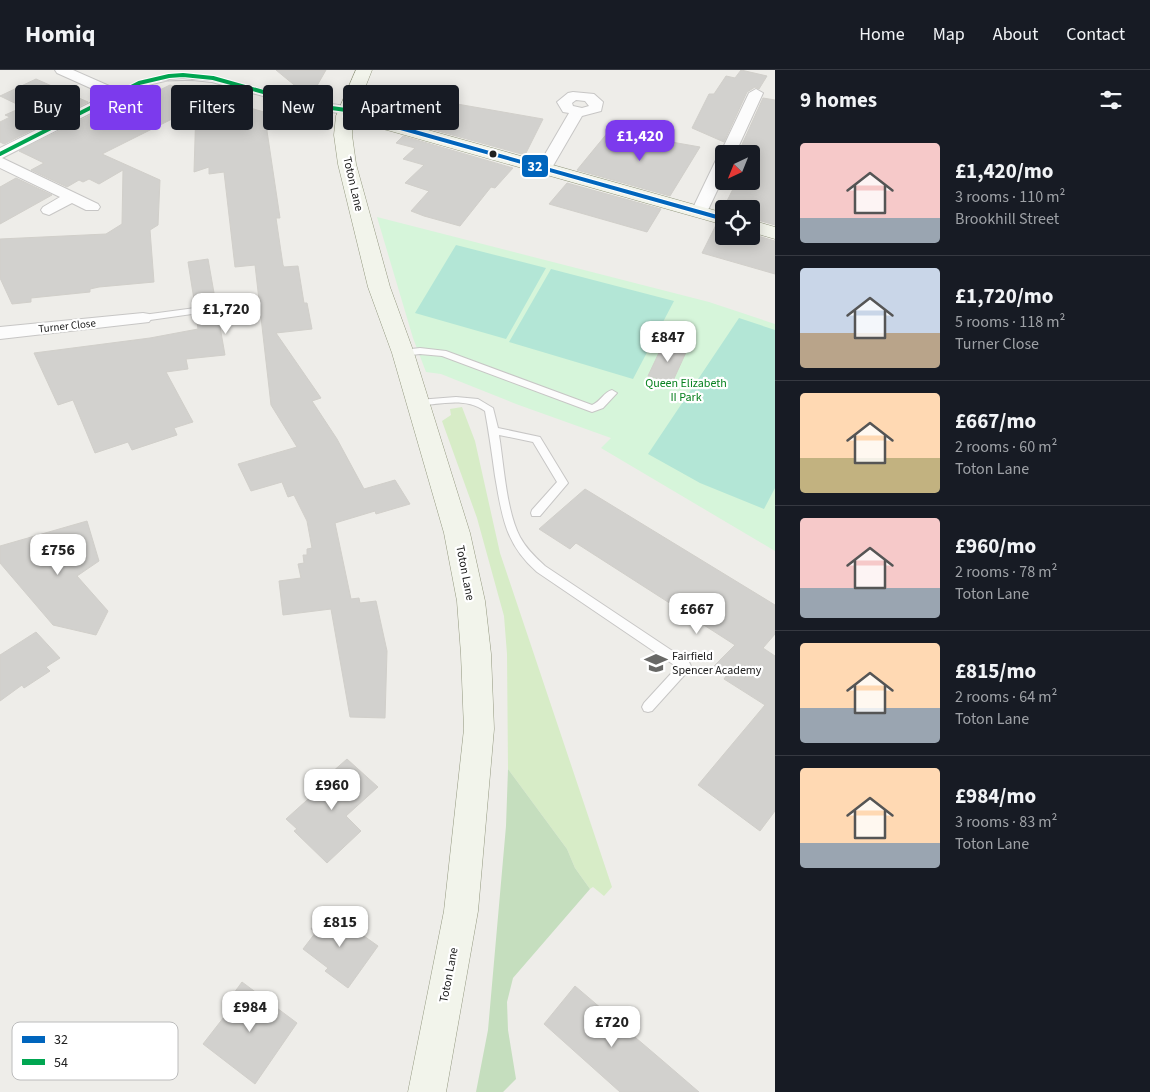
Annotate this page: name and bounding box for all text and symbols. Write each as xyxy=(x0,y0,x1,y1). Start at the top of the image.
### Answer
text: Homiq xyxy=(25,17,95,52)
text: Home xyxy=(859,22,905,47)
text: Map xyxy=(933,22,965,47)
text: About xyxy=(993,22,1038,47)
text: Contact xyxy=(1066,22,1125,47)
chip: Buy xyxy=(15,85,80,130)
chip: Rent xyxy=(90,85,161,130)
chip: Filters xyxy=(171,85,253,130)
chip: New xyxy=(263,85,333,130)
chip: Apartment xyxy=(343,85,459,130)
text: 9 homes xyxy=(800,85,877,115)
icon: filters xyxy=(1097,86,1125,114)
pin: £1,420 xyxy=(599,119,681,162)
text: £1,420 xyxy=(616,125,664,147)
north arrow xyxy=(715,145,760,190)
map controls xyxy=(715,145,760,245)
unlabelled marker xyxy=(488,149,498,159)
line badge: 32 xyxy=(521,154,549,178)
street label: Toton Lane xyxy=(338,155,368,213)
text: £1,420/mo xyxy=(955,156,1054,186)
text: 32 xyxy=(528,157,542,177)
icon: home xyxy=(840,163,900,223)
text: 3 rooms · 110 m² xyxy=(955,186,1065,208)
button: locate xyxy=(715,200,760,245)
text: Brookhill Street xyxy=(955,208,1059,230)
text: £1,720/mo xyxy=(955,281,1054,311)
icon: home xyxy=(840,288,900,348)
pin: £1,720 xyxy=(185,292,267,335)
text: £1,720 xyxy=(202,298,250,320)
text: 5 rooms · 118 m² xyxy=(955,311,1065,333)
street label: Turner Close xyxy=(37,315,97,336)
pin: £847 xyxy=(638,320,698,363)
text: £847 xyxy=(651,326,685,348)
text: Turner Close xyxy=(955,333,1039,355)
park label: Queen Elizabeth II Park xyxy=(645,375,727,406)
text: £667/mo xyxy=(955,406,1036,436)
icon: home xyxy=(840,413,900,473)
text: 2 rooms · 60 m² xyxy=(955,436,1057,458)
text: Toton Lane xyxy=(955,458,1029,480)
text: £960/mo xyxy=(955,531,1036,561)
pin: £756 xyxy=(28,534,88,576)
icon: home xyxy=(840,538,900,598)
text: £756 xyxy=(41,539,75,561)
street label: Toton Lane xyxy=(451,544,479,602)
text: 2 rooms · 78 m² xyxy=(955,561,1057,583)
text: Toton Lane xyxy=(955,583,1029,605)
pin: £667 xyxy=(667,592,727,635)
text: £667 xyxy=(680,598,714,620)
place label: Fairfield Spencer Academy xyxy=(672,648,762,679)
school or university icon: Fairfield Spencer Academy xyxy=(643,650,669,676)
text: £815/mo xyxy=(955,656,1036,686)
icon: home xyxy=(840,663,900,723)
text: 2 rooms · 64 m² xyxy=(955,686,1057,708)
text: Toton Lane xyxy=(955,708,1029,730)
pin: £960 xyxy=(302,768,362,811)
text: £960 xyxy=(315,774,349,796)
text: £984/mo xyxy=(955,781,1036,811)
icon: home xyxy=(840,788,900,848)
text: 3 rooms · 83 m² xyxy=(955,811,1057,833)
text: Toton Lane xyxy=(955,833,1029,855)
pin: £815 xyxy=(310,906,370,948)
text: £815 xyxy=(323,911,357,933)
street label: Toton Lane xyxy=(435,946,463,1004)
pin: £984 xyxy=(220,990,280,1033)
text: £984 xyxy=(233,996,267,1018)
pin: £720 xyxy=(582,1006,642,1048)
text: £720 xyxy=(595,1011,629,1033)
legend xyxy=(12,1022,178,1080)
text: 32 xyxy=(54,1030,68,1050)
text: 54 xyxy=(54,1053,68,1073)

